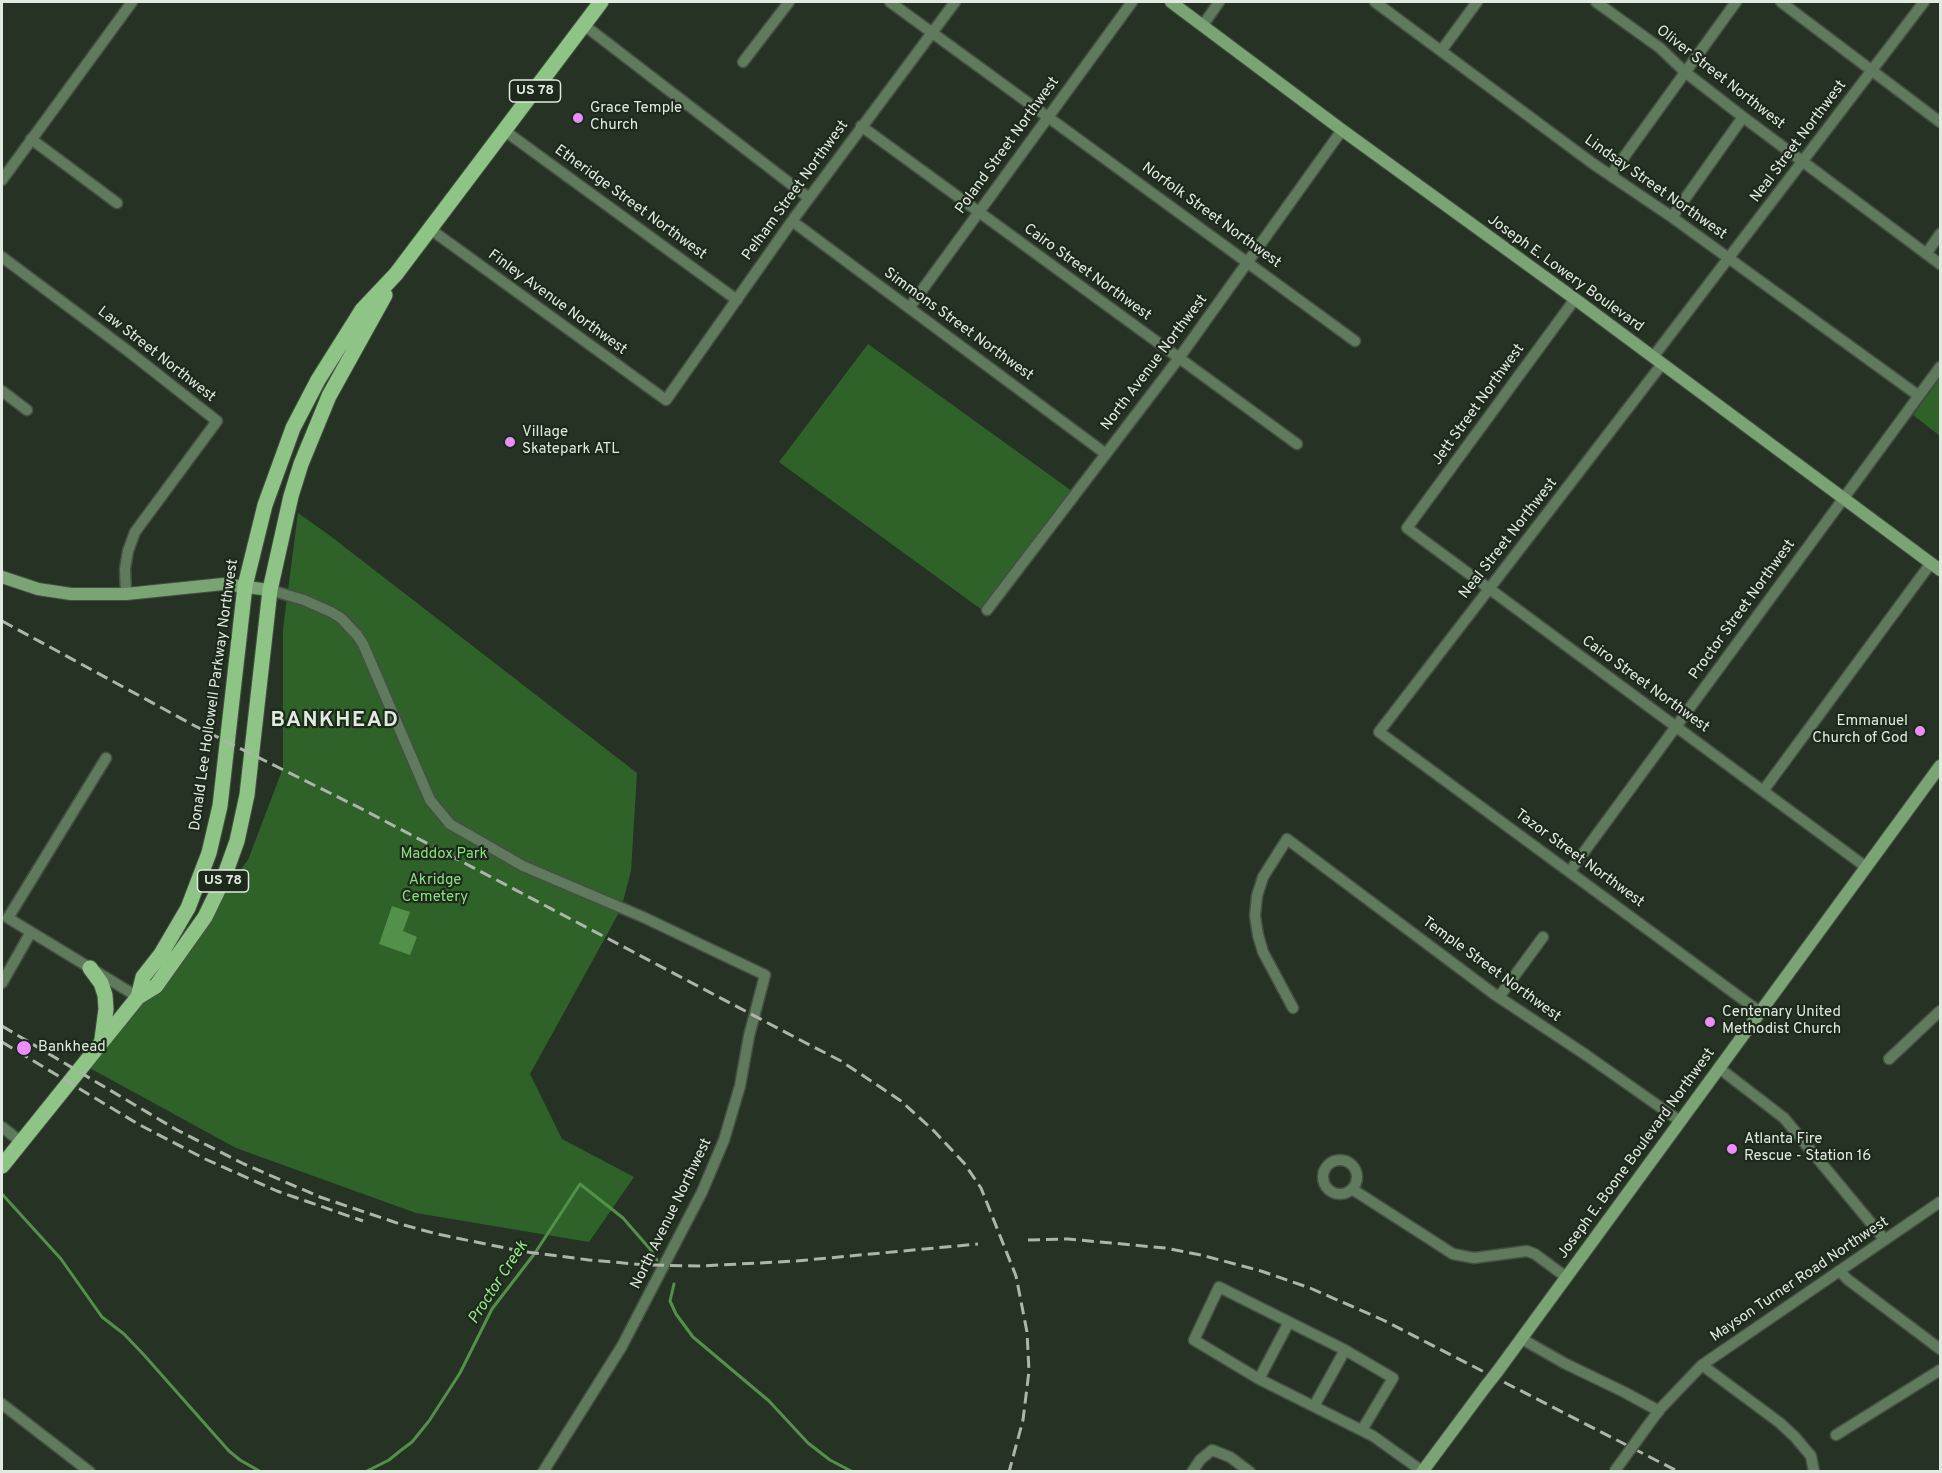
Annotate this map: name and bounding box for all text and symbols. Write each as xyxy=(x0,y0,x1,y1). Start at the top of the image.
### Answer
street label: Oliver Street Northwest xyxy=(1652,22,1788,134)
street label: Poland Street Northwest xyxy=(952,74,1064,218)
street label: Neal Street Northwest xyxy=(1747,77,1851,207)
road number: US 78 xyxy=(510,80,560,102)
place label: Grace Temple Church xyxy=(590,100,682,135)
marker: Grace Temple Church xyxy=(571,111,585,125)
street label: Pelham Street Northwest xyxy=(739,117,853,265)
street label: Lindsay Street Northwest xyxy=(1580,132,1730,244)
street label: Etheridge Street Northwest xyxy=(550,142,710,264)
street label: Norfolk Street Northwest xyxy=(1138,159,1284,273)
street label: Joseph E. Lowery Boulevard xyxy=(1483,211,1647,337)
street label: Cairo Street Northwest xyxy=(1020,221,1154,325)
street label: Finley Avenue Northwest xyxy=(484,247,630,359)
street label: Simmons Street Northwest xyxy=(880,265,1036,385)
street label: North Avenue Northwest xyxy=(1098,291,1212,435)
street label: Law Street Northwest xyxy=(93,303,219,407)
street label: Jett Street Northwest xyxy=(1429,341,1529,469)
place label: Village Skatepark ATL xyxy=(522,424,620,459)
marker: Village Skatepark ATL xyxy=(503,435,517,449)
street label: Neal Street Northwest xyxy=(1456,475,1562,603)
street label: Proctor Street Northwest xyxy=(1686,537,1800,683)
street label: Donald Lee Hollowell Parkway Northwest xyxy=(187,558,243,832)
street label: Cairo Street Northwest xyxy=(1578,633,1712,737)
district label: BANKHEAD xyxy=(271,709,399,735)
place label: Emmanuel Church of God xyxy=(1812,713,1908,748)
marker: Emmanuel Church of God xyxy=(1913,724,1927,738)
street label: Tazor Street Northwest xyxy=(1511,806,1647,912)
park label: Maddox Park xyxy=(401,846,487,864)
road number: US 78 xyxy=(198,870,248,892)
park label: Akridge Cemetery xyxy=(402,872,468,907)
street label: Temple Street Northwest xyxy=(1418,914,1564,1026)
place label: Centenary United Methodist Church xyxy=(1722,1004,1841,1039)
marker: Centenary United Methodist Church xyxy=(1703,1015,1717,1029)
marker: Bankhead xyxy=(15,1039,33,1057)
place label: Bankhead xyxy=(38,1039,106,1057)
street label: Joseph E. Boone Boulevard Northwest xyxy=(1554,1045,1720,1263)
place label: Atlanta Fire Rescue - Station 16 xyxy=(1744,1131,1871,1166)
street label: North Avenue Northwest xyxy=(628,1136,716,1292)
marker: Atlanta Fire Rescue - Station 16 xyxy=(1725,1142,1739,1156)
street label: Mayson Turner Road Northwest xyxy=(1708,1214,1892,1346)
water label: Proctor Creek xyxy=(465,1238,533,1328)

